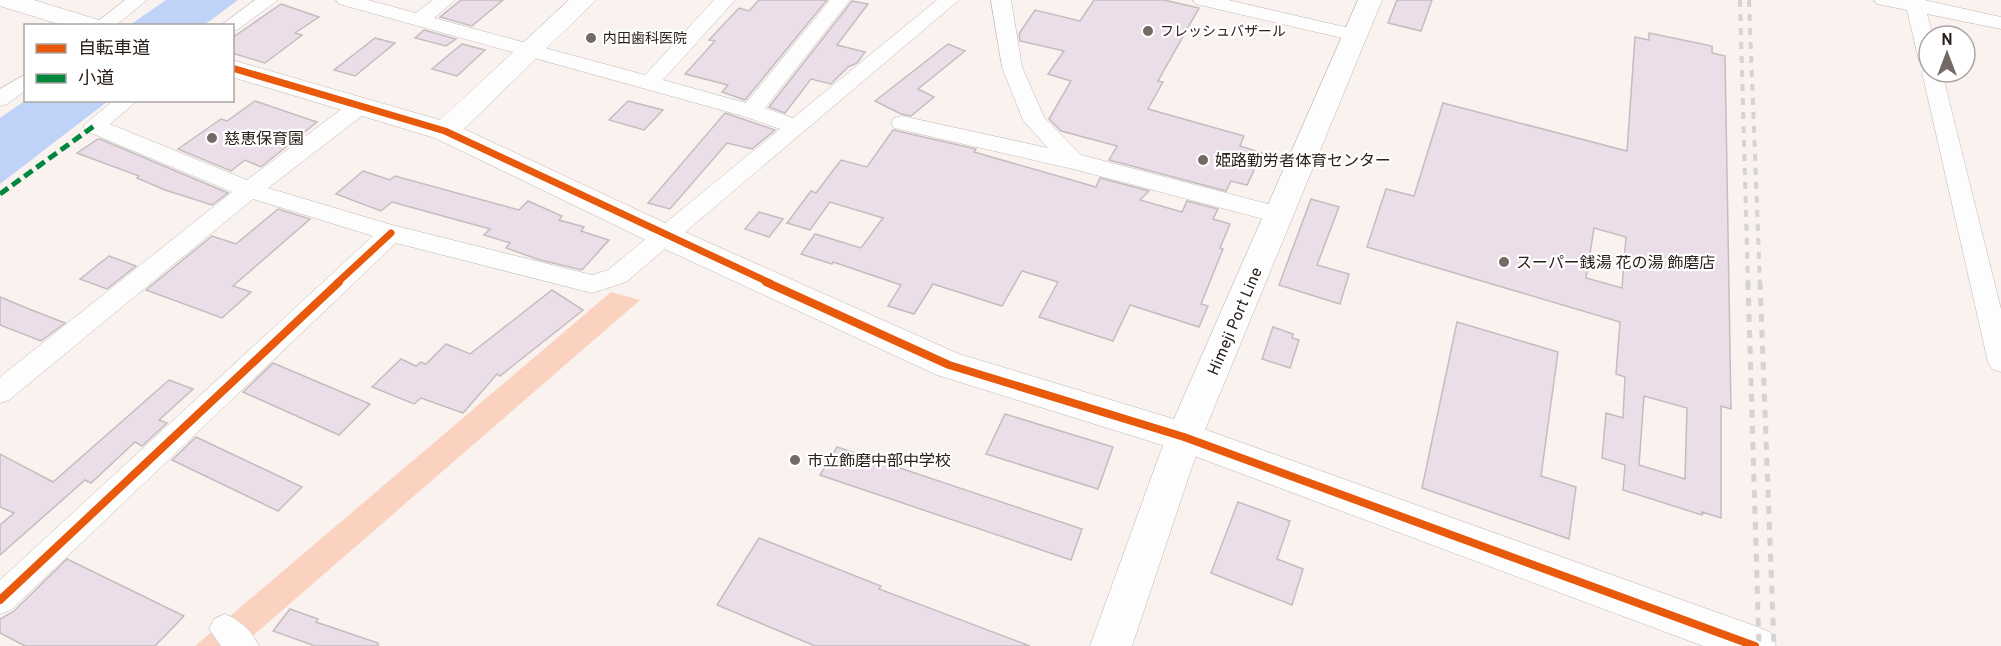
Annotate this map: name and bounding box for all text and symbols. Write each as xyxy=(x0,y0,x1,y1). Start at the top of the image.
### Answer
legend xyxy=(24,24,234,102)
marker: フレッシュバザール xyxy=(1141,24,1155,38)
place label: フレッシュバザール xyxy=(1160,24,1286,41)
north arrow xyxy=(1917,24,1977,84)
marker: 内田歯科医院 xyxy=(584,31,598,45)
place label: 内田歯科医院 xyxy=(603,31,687,48)
text: N xyxy=(1941,31,1953,51)
text: 自転車道 xyxy=(78,38,150,61)
text: 小道 xyxy=(78,68,114,91)
place label: 慈恵保育園 xyxy=(224,130,304,150)
marker: 慈恵保育園 xyxy=(205,131,219,145)
place label: 姫路勤労者体育センター xyxy=(1215,152,1391,172)
marker: 姫路勤労者体育センター xyxy=(1196,153,1210,167)
place label: スーパー銭湯 花の湯 飾磨店 xyxy=(1516,254,1715,274)
marker: スーパー銭湯 花の湯 飾磨店 xyxy=(1497,255,1511,269)
street label: Himeji Port Line xyxy=(1204,265,1268,379)
place label: 市立飾磨中部中学校 xyxy=(807,452,951,472)
marker: 市立飾磨中部中学校 xyxy=(788,453,802,467)

